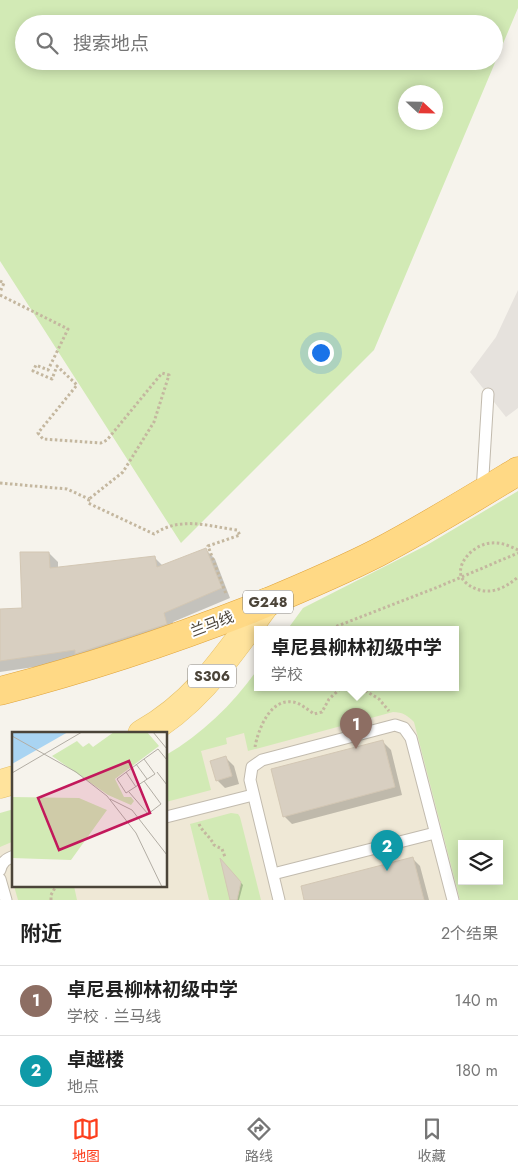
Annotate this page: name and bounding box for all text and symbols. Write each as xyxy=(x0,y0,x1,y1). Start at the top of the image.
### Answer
search box xyxy=(15,15,503,70)
icon: search xyxy=(33,29,61,57)
text: 搜索地点 xyxy=(73,30,149,57)
north arrow xyxy=(398,85,443,130)
your location xyxy=(308,340,334,366)
road number: G248 xyxy=(243,590,293,614)
street label: 兰马线 xyxy=(187,606,237,642)
popup xyxy=(254,626,459,691)
text: 卓尼县柳林初级中学 xyxy=(271,634,442,661)
text: 学校 xyxy=(271,663,303,686)
road number: S306 xyxy=(188,664,236,688)
pin: 1 xyxy=(340,708,372,749)
inset map xyxy=(12,732,168,888)
pin: 2 xyxy=(371,830,403,871)
map controls xyxy=(458,840,503,885)
button: layers xyxy=(458,840,503,885)
text: 附近 xyxy=(20,919,62,949)
text: 2个结果 xyxy=(441,922,498,945)
text: 卓尼县柳林初级中学 xyxy=(67,976,238,1003)
text: 1 xyxy=(32,989,40,1012)
text: 140 m xyxy=(455,989,498,1012)
text: 学校 · 兰马线 xyxy=(67,1005,161,1028)
text: 卓越楼 xyxy=(67,1046,124,1073)
text: 2 xyxy=(31,1059,41,1082)
text: 180 m xyxy=(455,1059,498,1082)
text: 地点 xyxy=(67,1075,99,1098)
tab: 地图 xyxy=(72,1115,100,1166)
tab: 路线 xyxy=(245,1115,273,1166)
tab: 收藏 xyxy=(418,1115,446,1166)

